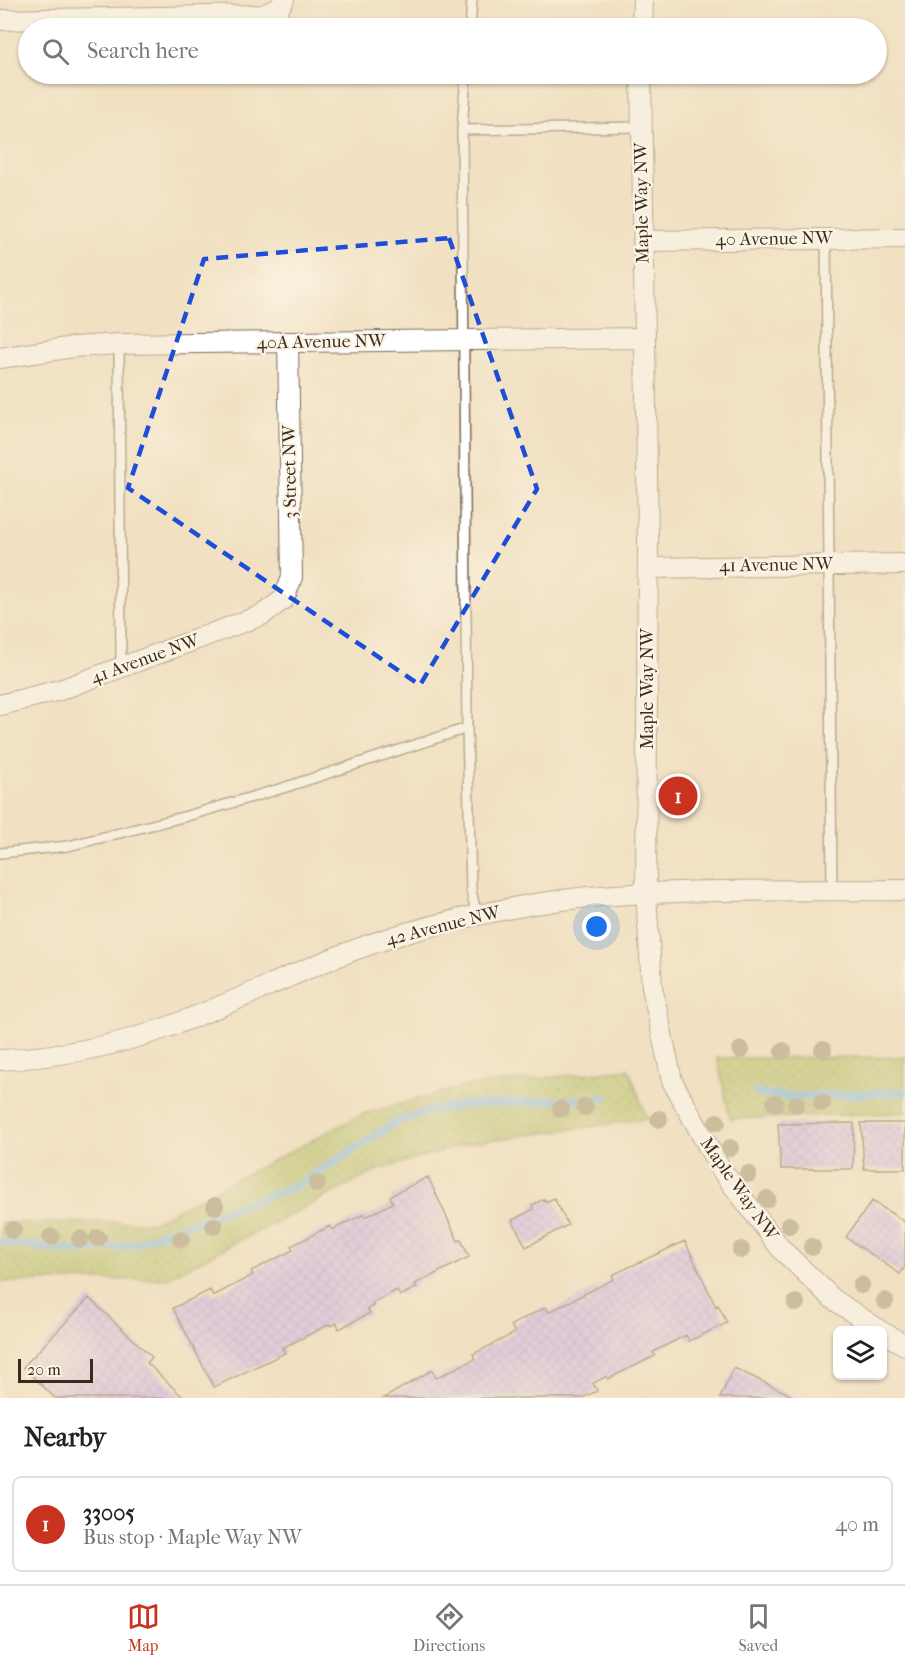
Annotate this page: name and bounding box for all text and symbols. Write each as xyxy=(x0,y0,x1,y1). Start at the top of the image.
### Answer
search box xyxy=(18,18,887,84)
icon: search xyxy=(39,35,72,68)
text: Search here xyxy=(87,38,199,64)
street label: Maple Way NW xyxy=(630,141,654,264)
street label: 40 Avenue NW xyxy=(715,227,834,251)
street label: 40A Avenue NW xyxy=(256,330,387,354)
street label: 3 Street NW xyxy=(279,424,301,519)
street label: 41 Avenue NW xyxy=(719,553,835,576)
street label: Maple Way NW xyxy=(637,627,658,750)
street label: 41 Avenue NW xyxy=(88,629,203,688)
pin: 1 xyxy=(658,774,698,818)
street label: 42 Avenue NW xyxy=(384,901,504,950)
your location xyxy=(582,912,611,941)
street label: Maple Way NW xyxy=(696,1133,783,1246)
map controls xyxy=(833,1326,887,1380)
button: layers xyxy=(833,1326,887,1380)
scale bar xyxy=(18,1356,93,1384)
text: 20 m xyxy=(27,1360,61,1379)
text: Nearby xyxy=(24,1422,106,1453)
text: 33005 xyxy=(83,1500,135,1526)
text: 1 xyxy=(42,1513,49,1536)
text: 40 m xyxy=(835,1513,879,1536)
text: Bus stop · Maple Way NW xyxy=(83,1526,302,1549)
tab: Map xyxy=(127,1600,160,1655)
tab: Directions xyxy=(413,1600,485,1655)
tab: Saved xyxy=(739,1600,778,1655)

